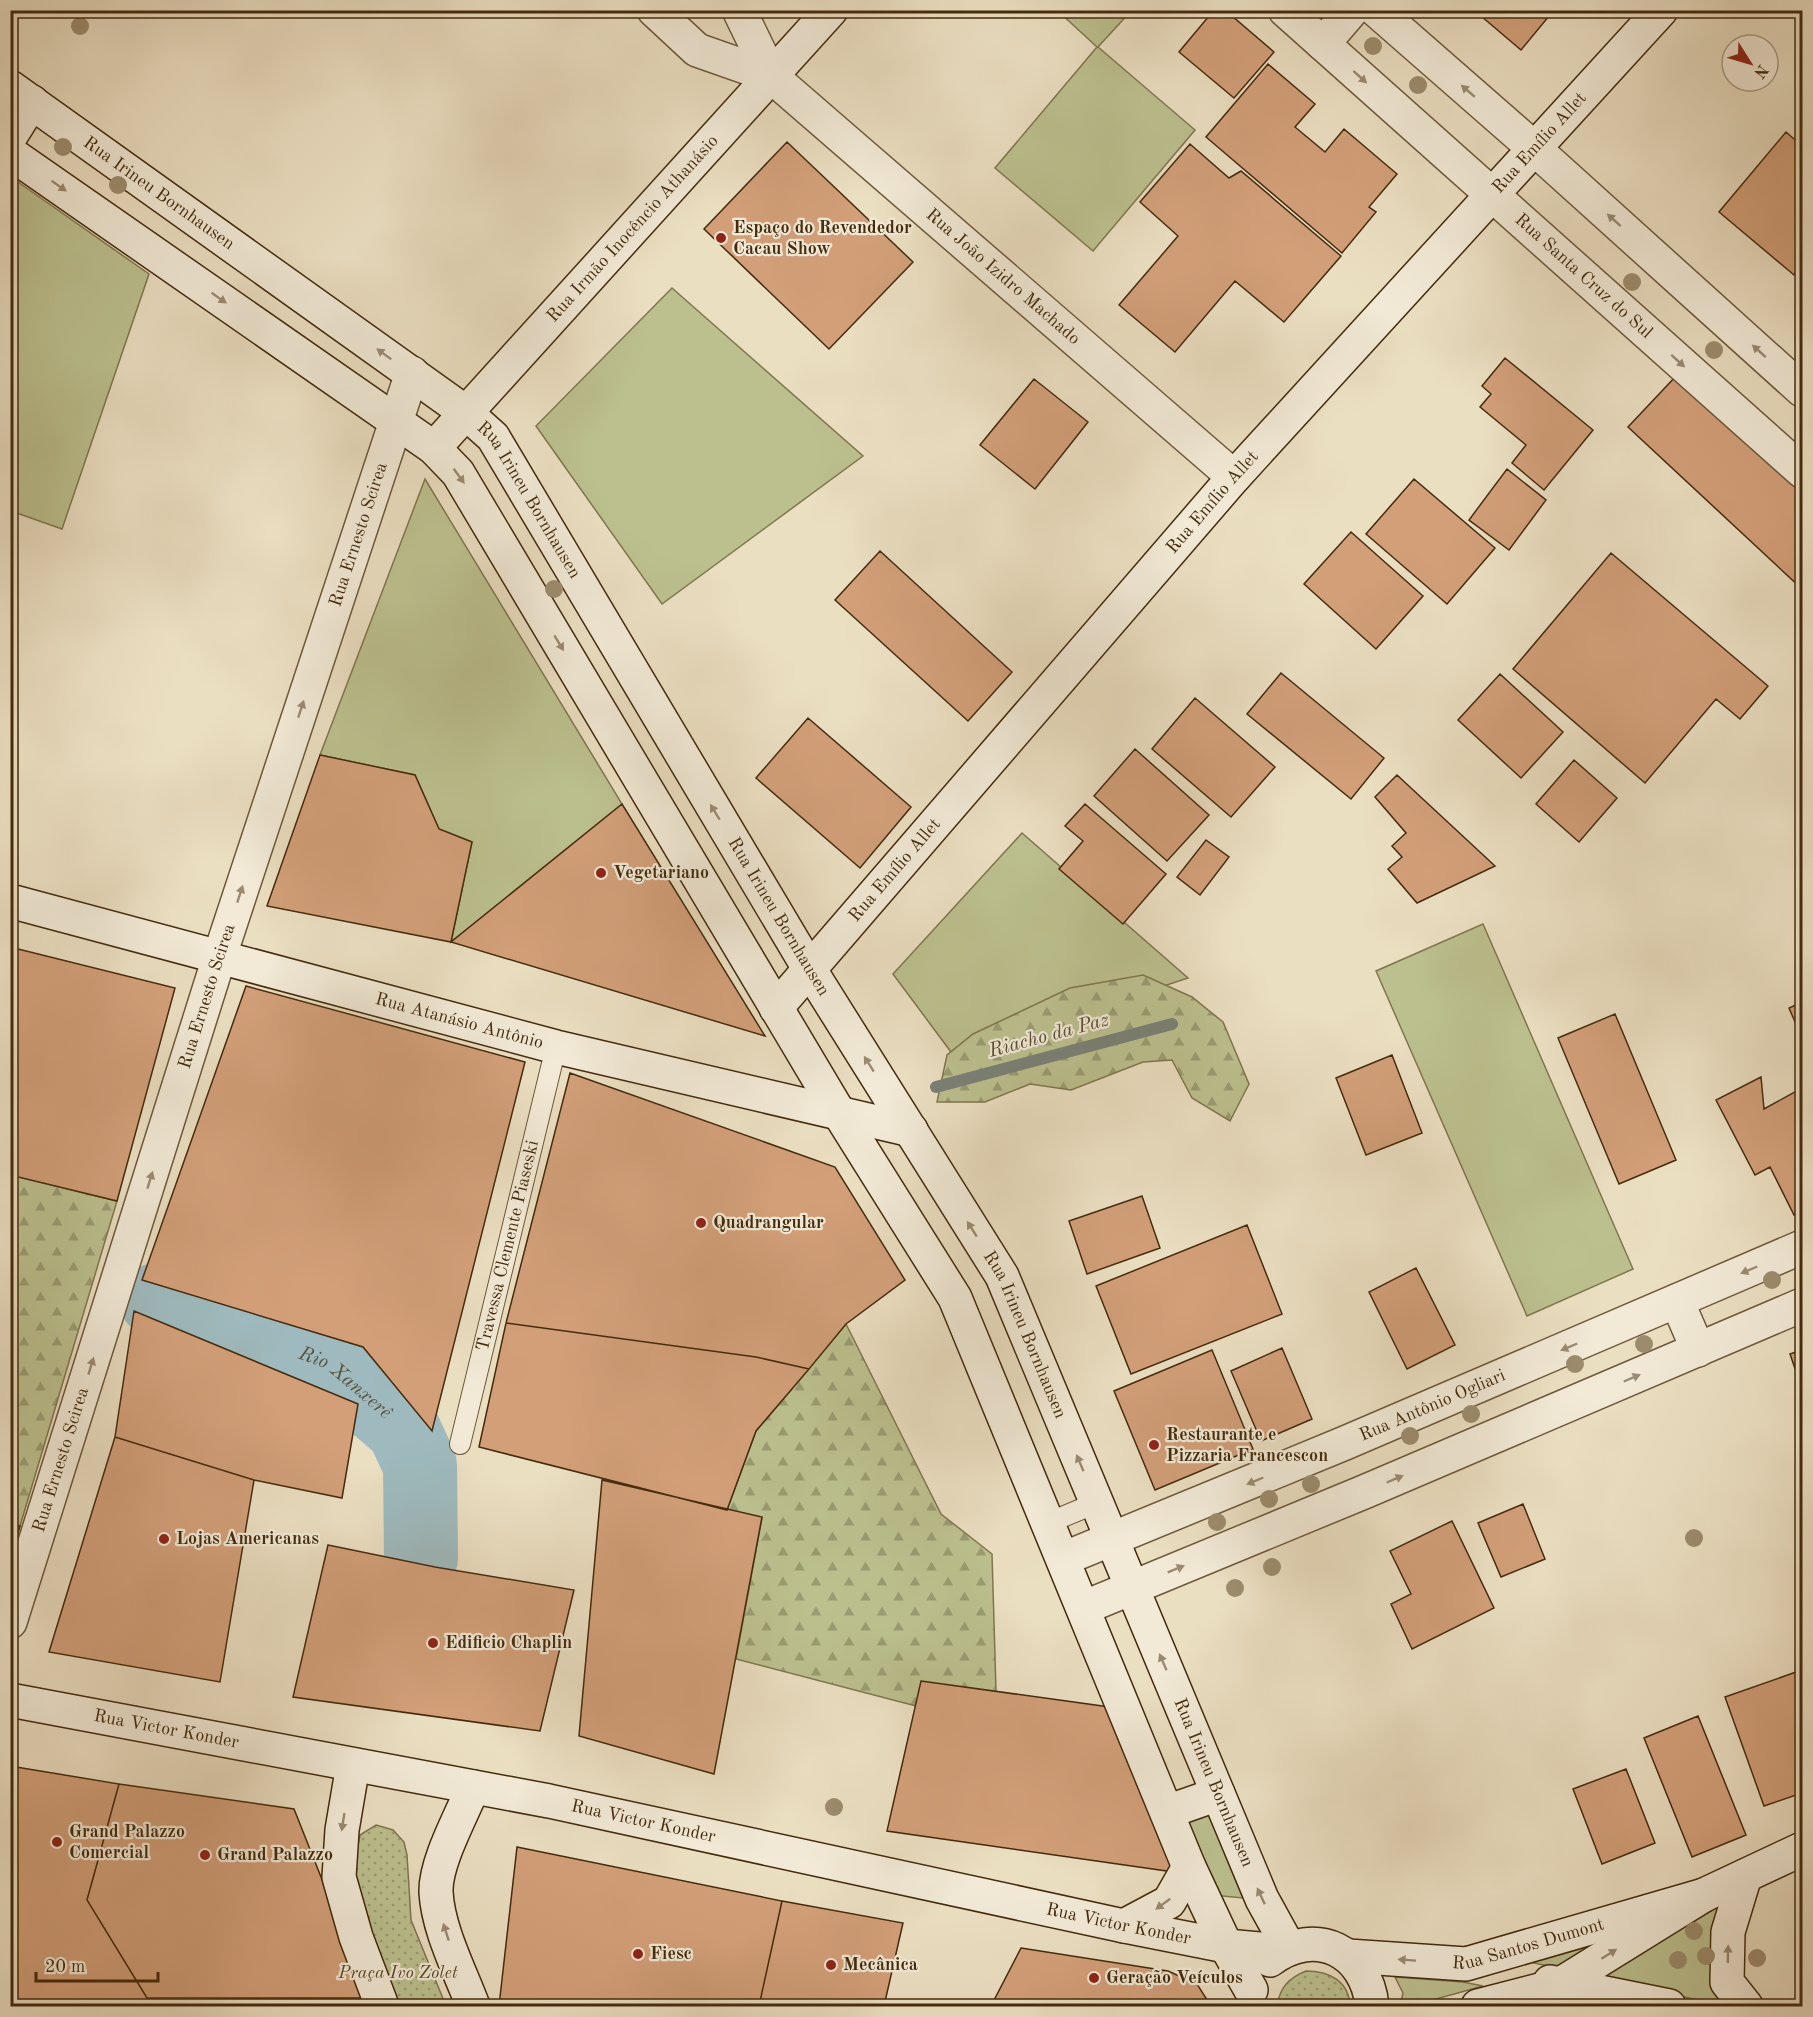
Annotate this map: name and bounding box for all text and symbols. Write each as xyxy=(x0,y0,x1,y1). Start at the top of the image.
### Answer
north arrow xyxy=(1720,33,1780,93)
text: N xyxy=(1750,61,1770,81)
one-way arrow xyxy=(1353,70,1368,84)
one-way arrow xyxy=(1461,85,1476,98)
street label: Rua Emílio Allet xyxy=(1489,89,1590,197)
street label: Rua Irmão Inocêncio Athanásio xyxy=(544,132,722,326)
street label: Rua Irineu Bornhausen xyxy=(80,133,238,253)
one-way arrow xyxy=(50,180,66,192)
street label: Rua João Izidro Machado xyxy=(922,205,1084,348)
street label: Rua Santa Cruz do Sul xyxy=(1511,210,1656,342)
one-way arrow xyxy=(1607,214,1622,227)
place label: Espaço do Revendedor Cacau Show xyxy=(733,219,912,258)
marker: Espaço do Revendedor Cacau Show xyxy=(714,231,728,245)
one-way arrow xyxy=(210,292,226,304)
one-way arrow xyxy=(1752,345,1767,358)
one-way arrow xyxy=(377,348,392,360)
one-way arrow xyxy=(1671,354,1686,368)
street label: Rua Irineu Bornhausen xyxy=(473,418,584,582)
street label: Rua Emílio Allet xyxy=(1163,448,1262,557)
street label: Rua Ernesto Scirea xyxy=(327,460,391,609)
one-way arrow xyxy=(453,467,465,483)
one-way arrow xyxy=(553,635,564,651)
one-way arrow xyxy=(297,700,307,718)
one-way arrow xyxy=(710,804,721,820)
street label: Rua Emílio Allet xyxy=(846,815,944,925)
street label: Rua Irineu Bornhausen xyxy=(724,834,833,999)
place label: Vegetariano xyxy=(613,864,709,882)
marker: Vegetariano xyxy=(594,866,608,880)
one-way arrow xyxy=(236,885,246,903)
street label: Rua Ernesto Scirea xyxy=(176,922,239,1071)
street label: Rua Atanásio Antônio xyxy=(373,990,545,1052)
water label: Riacho da Paz xyxy=(986,1010,1112,1062)
one-way arrow xyxy=(863,1056,874,1072)
street label: Travessa Clemente Piaseski xyxy=(474,1138,542,1353)
one-way arrow xyxy=(145,1171,155,1189)
place label: Quadrangular xyxy=(713,1214,824,1232)
marker: Quadrangular xyxy=(694,1216,708,1230)
one-way arrow xyxy=(967,1221,978,1237)
street label: Rua Irineu Bornhausen xyxy=(980,1248,1070,1421)
one-way arrow xyxy=(1739,1265,1757,1275)
one-way arrow xyxy=(1560,1342,1578,1352)
water label: Rio Xanxerê xyxy=(295,1344,396,1424)
one-way arrow xyxy=(87,1357,96,1375)
street label: Rua Antônio Ogliari xyxy=(1357,1366,1508,1445)
one-way arrow xyxy=(1624,1373,1641,1382)
street label: Rua Ernesto Scirea xyxy=(30,1385,92,1535)
place label: Restaurante e Pizzaria Francescon xyxy=(1166,1426,1328,1465)
marker: Restaurante e Pizzaria Francescon xyxy=(1147,1438,1161,1452)
one-way arrow xyxy=(1075,1454,1084,1472)
one-way arrow xyxy=(1386,1474,1404,1483)
one-way arrow xyxy=(1246,1477,1264,1486)
place label: Lojas Americanas xyxy=(176,1530,319,1548)
marker: Lojas Americanas xyxy=(157,1532,171,1546)
one-way arrow xyxy=(1167,1564,1185,1573)
place label: Edificio Chaplin xyxy=(445,1634,572,1652)
marker: Edificio Chaplin xyxy=(426,1636,440,1650)
one-way arrow xyxy=(1158,1653,1168,1671)
street label: Rua Irineu Bornhausen xyxy=(1170,1696,1257,1870)
street label: Rua Victor Konder xyxy=(92,1707,241,1752)
street label: Rua Victor Konder xyxy=(570,1797,718,1846)
one-way arrow xyxy=(339,1813,348,1832)
place label: Grand Palazzo Comercial xyxy=(69,1823,185,1862)
marker: Grand Palazzo Comercial xyxy=(50,1835,64,1849)
place label: Grand Palazzo xyxy=(217,1846,333,1864)
marker: Grand Palazzo xyxy=(198,1848,212,1862)
one-way arrow xyxy=(1257,1888,1266,1905)
one-way arrow xyxy=(1155,1898,1171,1910)
street label: Rua Victor Konder xyxy=(1044,1900,1193,1948)
street label: Rua Santos Dumont xyxy=(1451,1915,1606,1973)
one-way arrow xyxy=(441,1923,450,1941)
scale bar xyxy=(36,1945,158,1983)
place label: Fiesc xyxy=(650,1945,692,1963)
one-way arrow xyxy=(1723,1945,1733,1964)
marker: Fiesc xyxy=(631,1947,645,1961)
one-way arrow xyxy=(1601,1948,1617,1959)
one-way arrow xyxy=(1398,1955,1417,1964)
place label: Mecânica xyxy=(843,1956,918,1974)
text: 20 m xyxy=(45,1958,85,1976)
marker: Mecânica xyxy=(824,1958,838,1972)
park label: Praça Ivo Zolet xyxy=(337,1964,458,1982)
place label: Geração Veículos xyxy=(1106,1969,1243,1987)
marker: Geração Veículos xyxy=(1087,1971,1101,1985)

